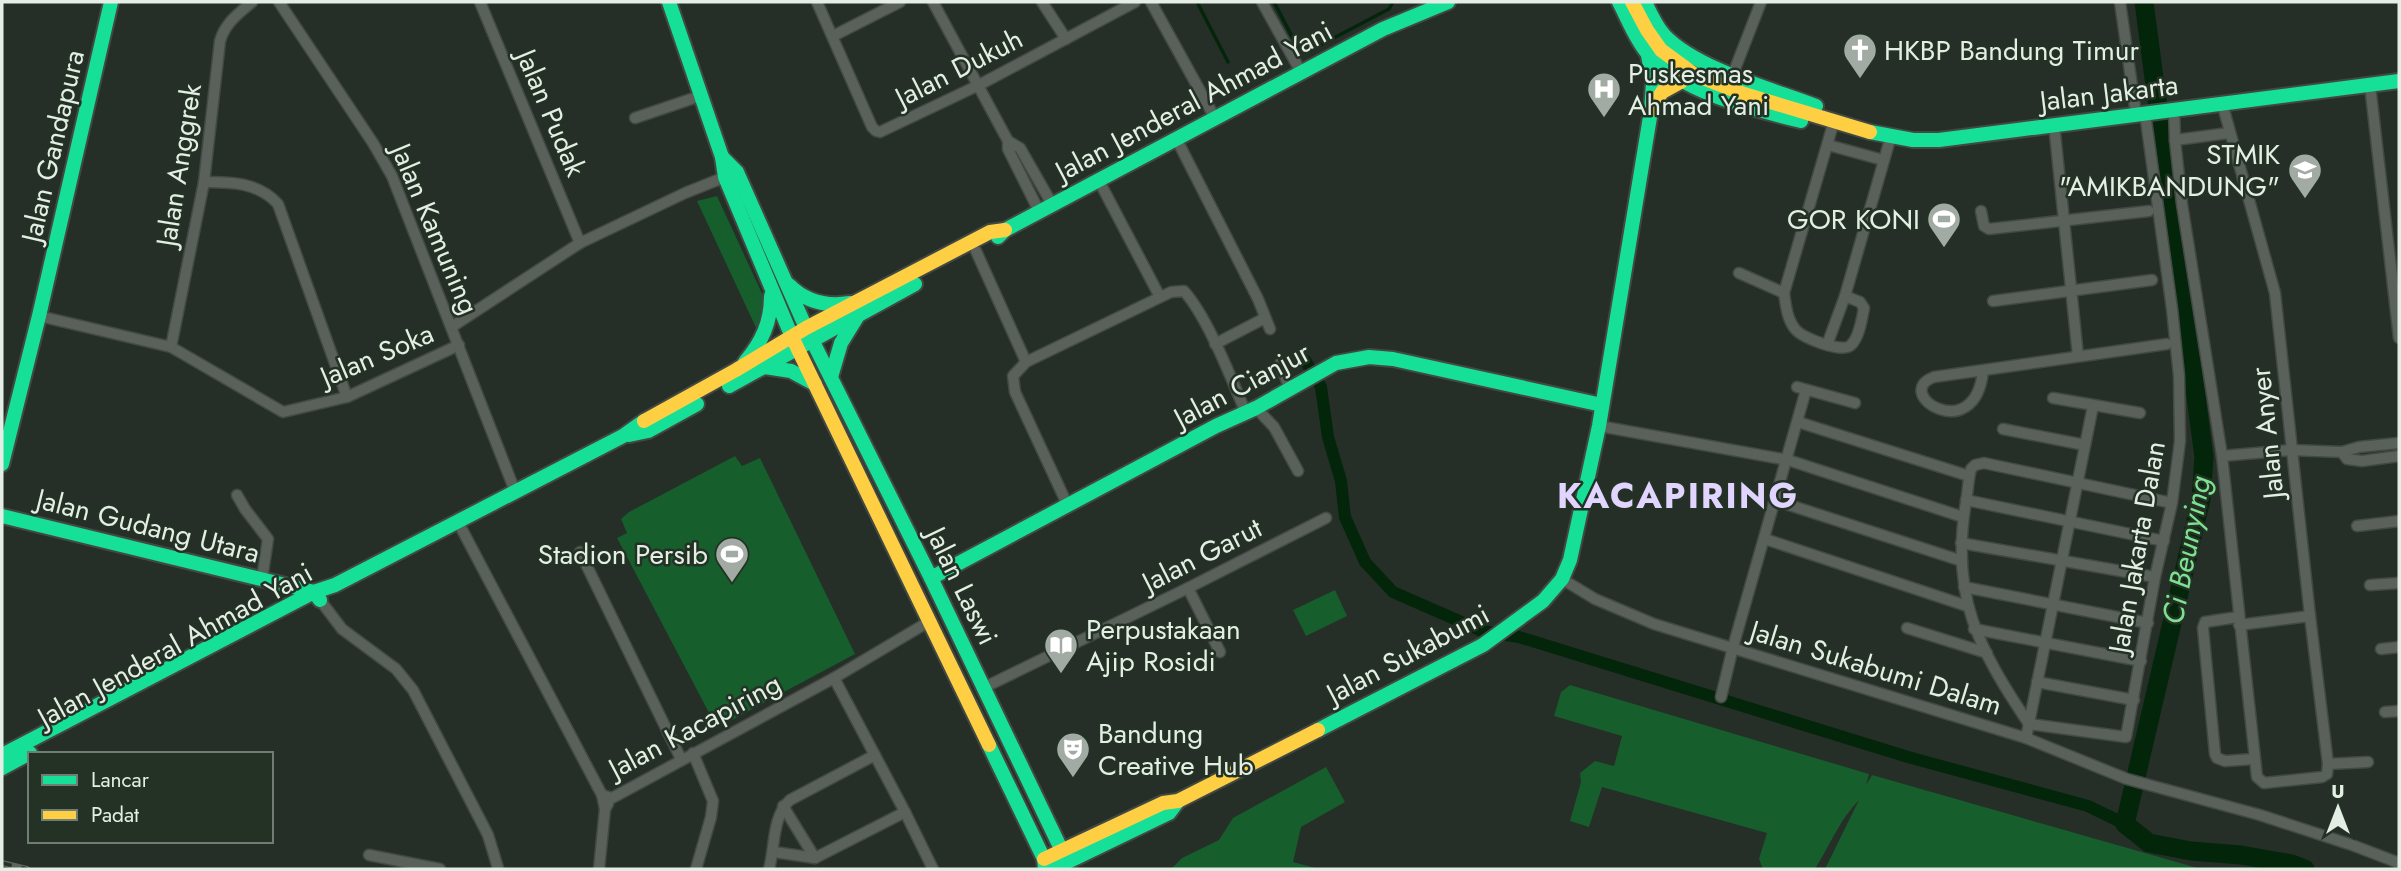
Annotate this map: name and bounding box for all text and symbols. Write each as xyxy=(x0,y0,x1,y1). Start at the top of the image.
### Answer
street label: Jalan Jenderal Ahmad Yani xyxy=(1045,10,1340,193)
street label: Jalan Dukuh xyxy=(884,18,1030,119)
place label: HKBP Bandung Timur xyxy=(1884,30,2140,71)
church icon: HKBP Bandung Timur xyxy=(1841,31,1879,80)
street label: Jalan Pudak xyxy=(504,39,596,184)
street label: Jalan Gandapura xyxy=(10,46,95,250)
place label: Puskesmas Ahmad Yani xyxy=(1628,53,1769,126)
street label: Jalan Jakarta xyxy=(2034,64,2180,122)
hospital icon: Puskesmas Ahmad Yani xyxy=(1585,70,1623,119)
street label: Jalan Anggrek xyxy=(145,80,212,253)
street label: Jalan Kamuning xyxy=(379,134,489,321)
place label: STMIK "AMIKBANDUNG" xyxy=(2059,134,2280,207)
school or university icon: STMIK "AMIKBANDUNG" xyxy=(2286,151,2324,200)
place label: GOR KONI xyxy=(1787,199,1920,240)
sports icon: GOR KONI xyxy=(1925,200,1963,249)
street label: Jalan Soka xyxy=(310,313,440,399)
street label: Jalan Cianjur xyxy=(1163,332,1318,440)
street label: Jalan Anyer xyxy=(2240,365,2295,505)
street label: Jalan Jakarta Dalan xyxy=(2097,438,2176,660)
district label: KACAPIRING xyxy=(1557,471,1799,521)
water label: Ci Beunying xyxy=(2151,472,2222,628)
street label: Jalan Gudang Utara xyxy=(28,477,264,574)
street label: Jalan Garut xyxy=(1131,507,1269,604)
street label: Jalan Laswi xyxy=(914,516,1008,652)
place label: Stadion Persib xyxy=(538,534,708,575)
sports icon: Stadion Persib xyxy=(713,535,751,584)
street label: Jalan Jenderal Ahmad Yani xyxy=(27,552,320,740)
street label: Jalan Sukabumi xyxy=(1316,594,1497,716)
place label: Perpustakaan Ajip Rosidi xyxy=(1086,609,1241,682)
street label: Jalan Sukabumi Dalam xyxy=(1741,609,2007,726)
library icon: Perpustakaan Ajip Rosidi xyxy=(1042,626,1080,675)
street label: Jalan Kacapiring xyxy=(598,663,789,791)
place label: Bandung Creative Hub xyxy=(1098,713,1254,786)
theatre icon: Bandung Creative Hub xyxy=(1054,730,1092,779)
legend xyxy=(28,752,273,843)
text: Lancar xyxy=(91,765,150,795)
north arrow xyxy=(2303,773,2373,843)
text: U xyxy=(2331,778,2345,805)
text: Padat xyxy=(91,800,139,830)

